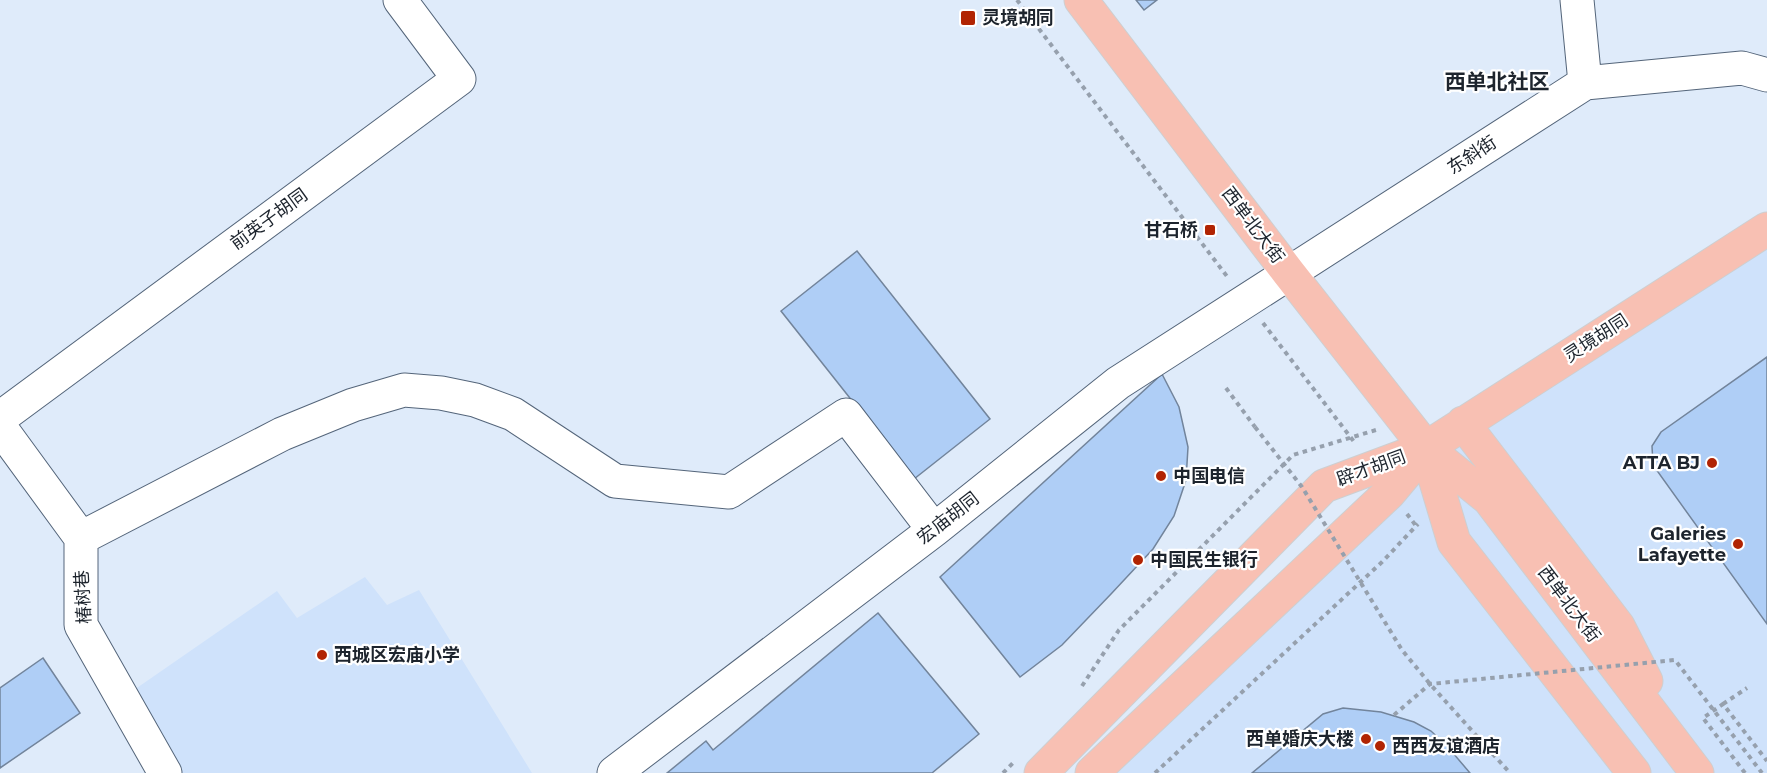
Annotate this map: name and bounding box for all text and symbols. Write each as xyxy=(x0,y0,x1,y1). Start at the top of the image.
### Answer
place label: 灵境胡同 xyxy=(982,7,1054,29)
marker: 灵境胡同 xyxy=(959,9,977,27)
district label: 西单北社区 xyxy=(1445,69,1550,94)
street label: 东斜街 xyxy=(1443,131,1501,179)
street label: 西单北大街 xyxy=(1217,182,1289,268)
street label: 前英子胡同 xyxy=(226,184,312,254)
place label: 甘石桥 xyxy=(1144,219,1198,241)
marker: 甘石桥 xyxy=(1203,223,1217,237)
street label: 灵境胡同 xyxy=(1560,309,1632,367)
street label: 辟才胡同 xyxy=(1333,445,1409,491)
place label: ATTA BJ xyxy=(1622,452,1700,474)
marker: ATTA BJ xyxy=(1705,456,1719,470)
place label: 中国电信 xyxy=(1173,465,1245,487)
marker: 中国电信 xyxy=(1154,469,1168,483)
street label: 宏庙胡同 xyxy=(913,487,983,549)
place label: Galeries Lafayette xyxy=(1638,523,1726,566)
marker: Galeries Lafayette xyxy=(1731,537,1745,551)
place label: 中国民生银行 xyxy=(1150,549,1258,571)
marker: 中国民生银行 xyxy=(1131,553,1145,567)
street label: 西单北大街 xyxy=(1533,561,1605,647)
street label: 椿树巷 xyxy=(71,569,95,625)
place label: 西城区宏庙小学 xyxy=(334,644,460,666)
marker: 西城区宏庙小学 xyxy=(315,648,329,662)
place label: 西单婚庆大楼 xyxy=(1246,728,1354,750)
marker: 西单婚庆大楼 xyxy=(1359,732,1373,746)
place label: 西西友谊酒店 xyxy=(1392,735,1500,757)
marker: 西西友谊酒店 xyxy=(1373,739,1387,753)

